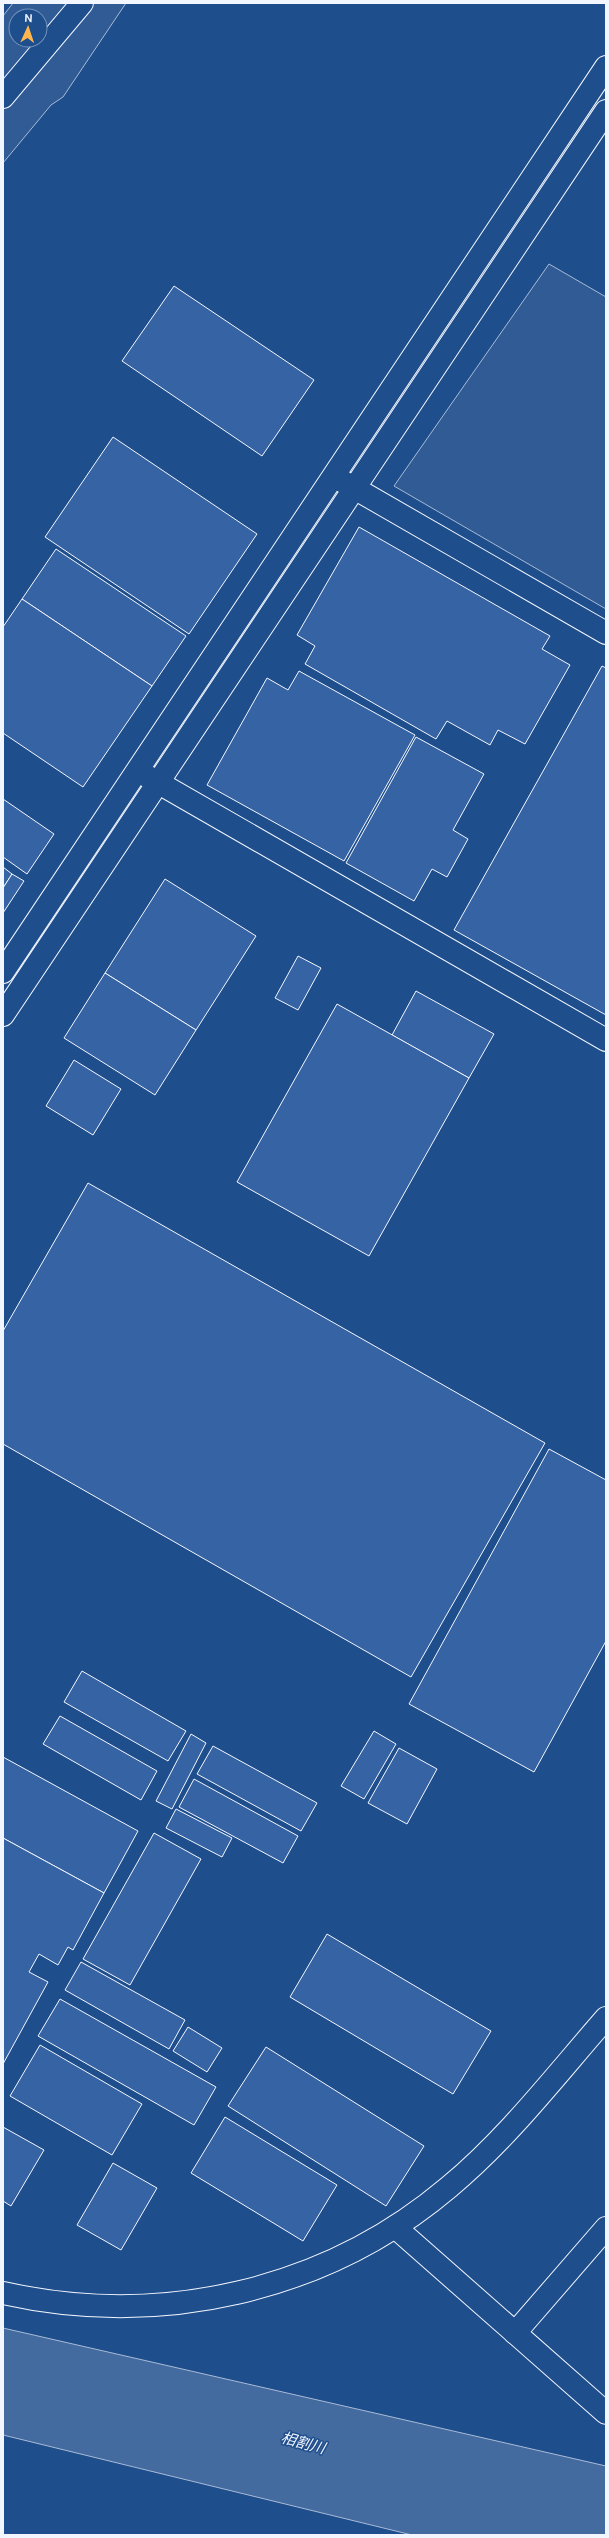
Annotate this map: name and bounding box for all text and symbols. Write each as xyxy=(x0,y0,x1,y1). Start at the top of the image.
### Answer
north arrow xyxy=(8,8,48,48)
text: N xyxy=(24,11,33,25)
water label: 相割川 xyxy=(279,2428,329,2459)

